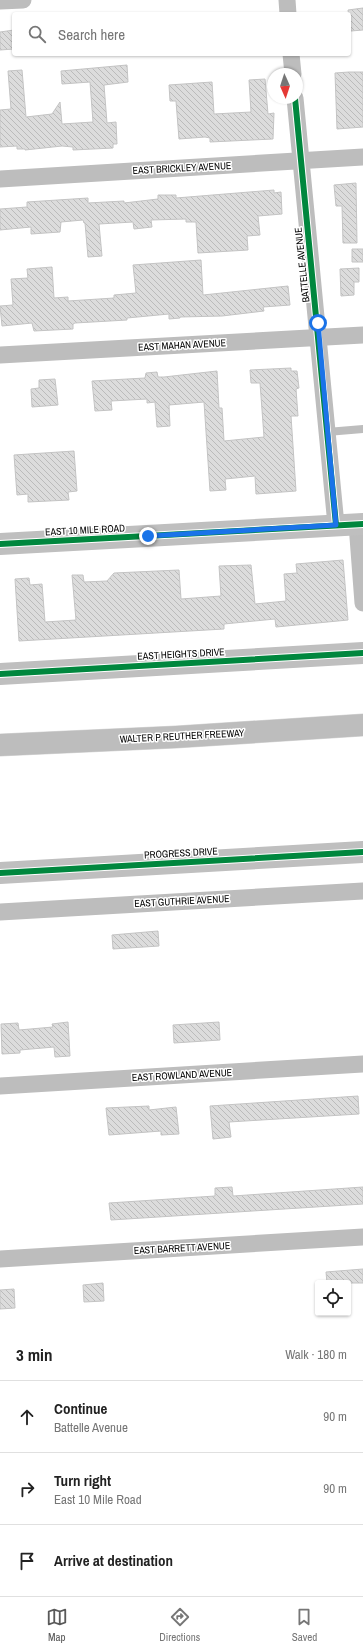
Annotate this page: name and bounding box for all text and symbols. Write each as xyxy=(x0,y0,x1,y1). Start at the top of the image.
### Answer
search box xyxy=(12,12,351,56)
icon: search xyxy=(26,23,48,45)
text: Search here xyxy=(58,24,125,45)
north arrow xyxy=(267,68,303,104)
street label: EAST BRICKLEY AVENUE xyxy=(132,159,232,177)
street label: BATTELLE AVENUE xyxy=(292,227,312,303)
route start xyxy=(309,314,327,332)
street label: EAST MAHAN AVENUE xyxy=(138,336,226,354)
street label: EAST 10 MILE ROAD xyxy=(45,521,125,539)
route end xyxy=(139,527,157,545)
street label: EAST HEIGHTS DRIVE xyxy=(137,645,225,663)
street label: WALTER P REUTHER FREEWAY xyxy=(119,726,245,746)
street label: PROGRESS DRIVE xyxy=(144,845,218,861)
street label: EAST GUTHRIE AVENUE xyxy=(134,892,230,910)
street label: EAST ROWLAND AVENUE xyxy=(132,1066,232,1084)
street label: EAST BARRETT AVENUE xyxy=(133,1239,231,1257)
map controls xyxy=(315,1280,351,1316)
button: locate xyxy=(315,1280,351,1316)
text: 3 min xyxy=(16,1343,52,1366)
text: Walk · 180 m xyxy=(285,1346,347,1363)
text: Continue xyxy=(54,1398,107,1419)
icon: ahead xyxy=(16,1406,38,1428)
text: 90 m xyxy=(323,1408,347,1425)
text: Battelle Avenue xyxy=(54,1419,128,1436)
text: Turn right xyxy=(54,1470,111,1491)
icon: right xyxy=(16,1478,38,1500)
text: 90 m xyxy=(323,1480,347,1497)
text: East 10 Mile Road xyxy=(54,1491,142,1508)
icon: arrive xyxy=(16,1550,38,1572)
text: Arrive at destination xyxy=(54,1550,173,1571)
tab: Map xyxy=(46,1606,68,1644)
tab: Directions xyxy=(159,1606,200,1644)
tab: Saved xyxy=(292,1606,317,1644)

